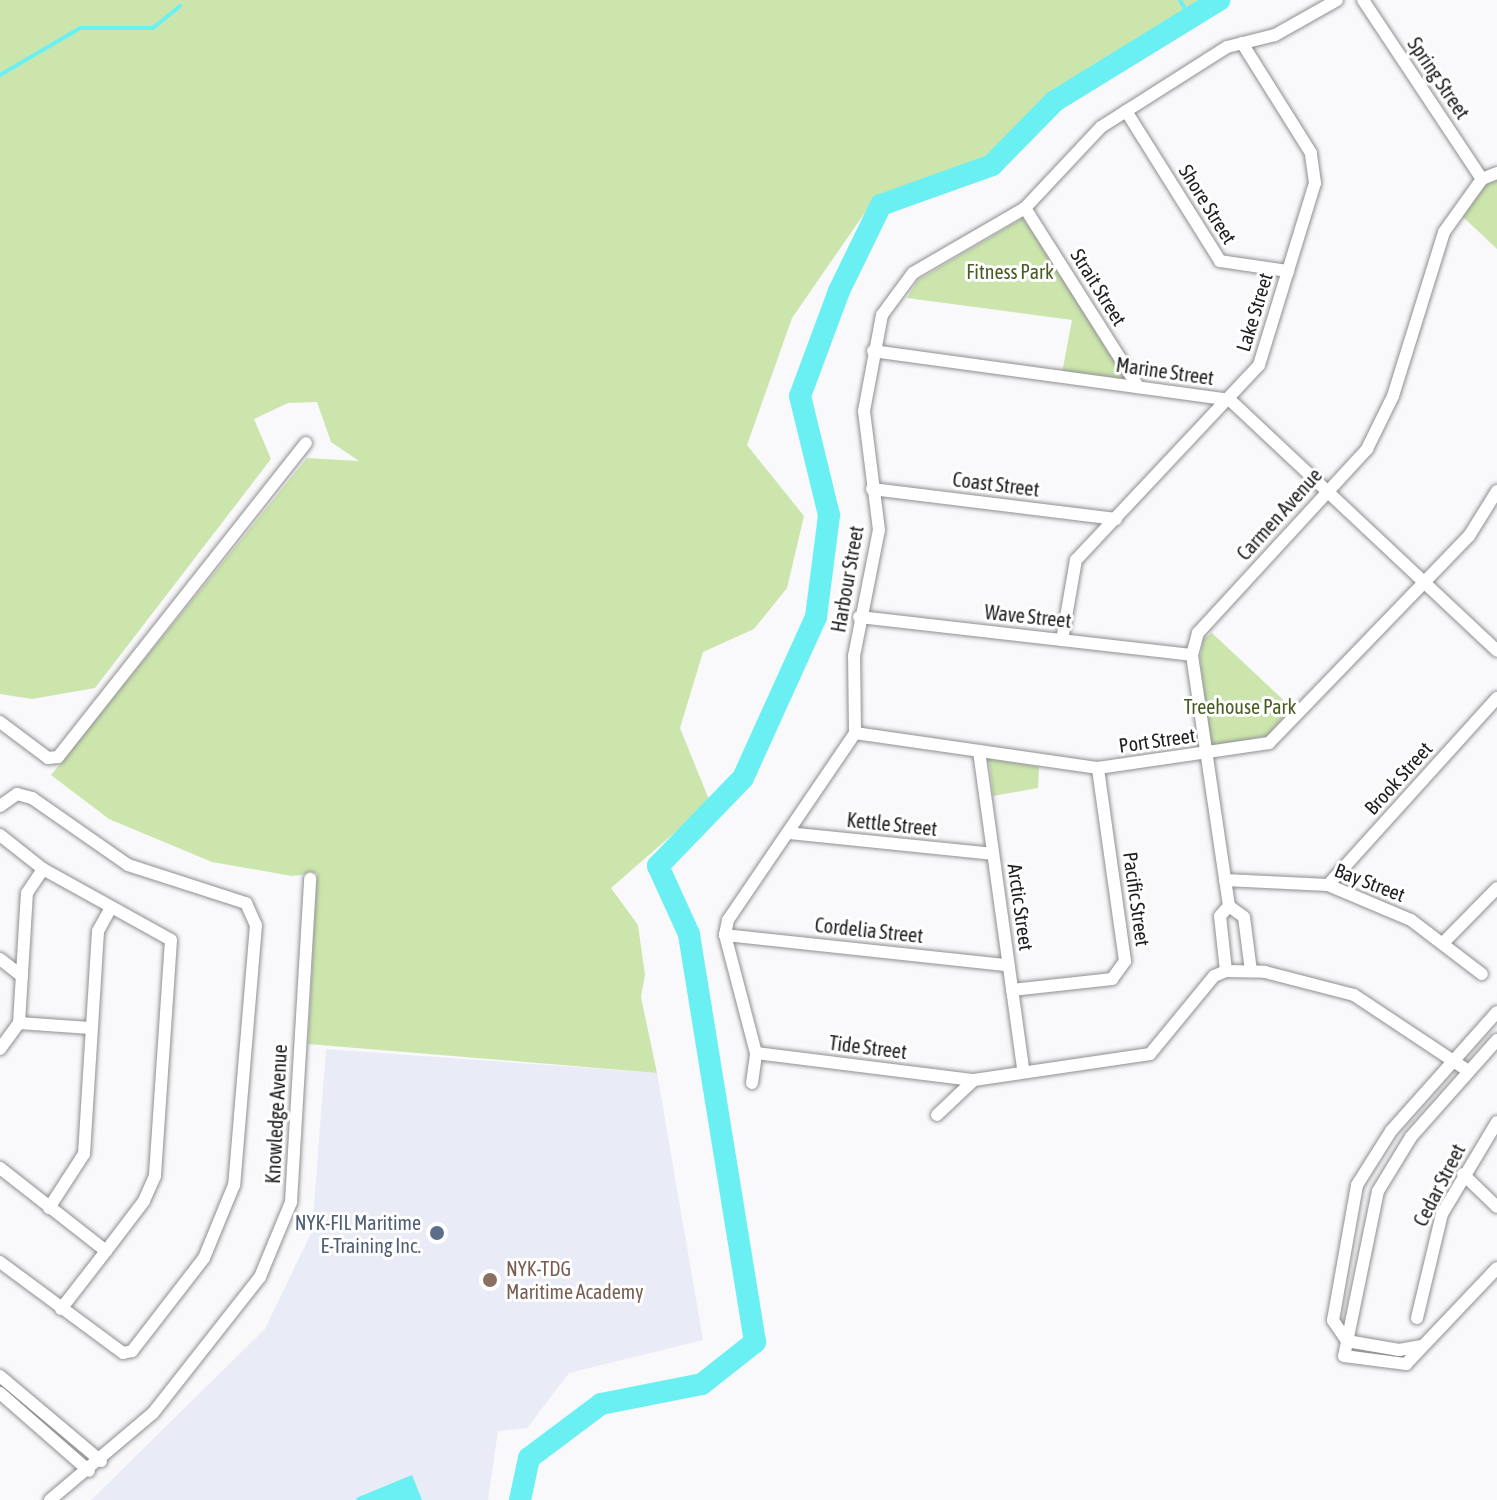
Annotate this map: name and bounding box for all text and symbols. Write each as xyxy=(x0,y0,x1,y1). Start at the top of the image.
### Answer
street label: Spring Street xyxy=(1403,33,1475,123)
street label: Shore Street xyxy=(1174,160,1242,248)
street label: Strait Street xyxy=(1066,244,1132,330)
park label: Fitness Park xyxy=(966,259,1054,283)
street label: Lake Street xyxy=(1231,270,1277,354)
street label: Marine Street xyxy=(1115,352,1215,390)
street label: Carmen Avenue xyxy=(1231,463,1327,565)
street label: Coast Street xyxy=(951,467,1041,501)
street label: Harbour Street xyxy=(826,524,868,634)
street label: Wave Street xyxy=(984,600,1072,632)
park label: Treehouse Park xyxy=(1184,694,1296,718)
street label: Port Street xyxy=(1117,723,1197,757)
street label: Brook Street xyxy=(1359,737,1437,819)
street label: Kettle Street xyxy=(846,807,938,841)
street label: Pacific Street xyxy=(1119,850,1155,948)
street label: Bay Street xyxy=(1331,858,1409,906)
street label: Arctic Street xyxy=(1003,862,1039,952)
street label: Cordelia Street xyxy=(814,912,924,948)
street label: Tide Street xyxy=(828,1030,908,1064)
street label: Knowledge Avenue xyxy=(260,1044,292,1184)
street label: Cedar Street xyxy=(1408,1140,1470,1230)
place label: NYK-FIL Maritime E-Training Inc. xyxy=(295,1210,421,1257)
marker: NYK-FIL Maritime E-Training Inc. xyxy=(428,1224,446,1242)
place label: NYK-TDG Maritime Academy xyxy=(506,1256,643,1303)
marker: NYK-TDG Maritime Academy xyxy=(481,1271,499,1289)

